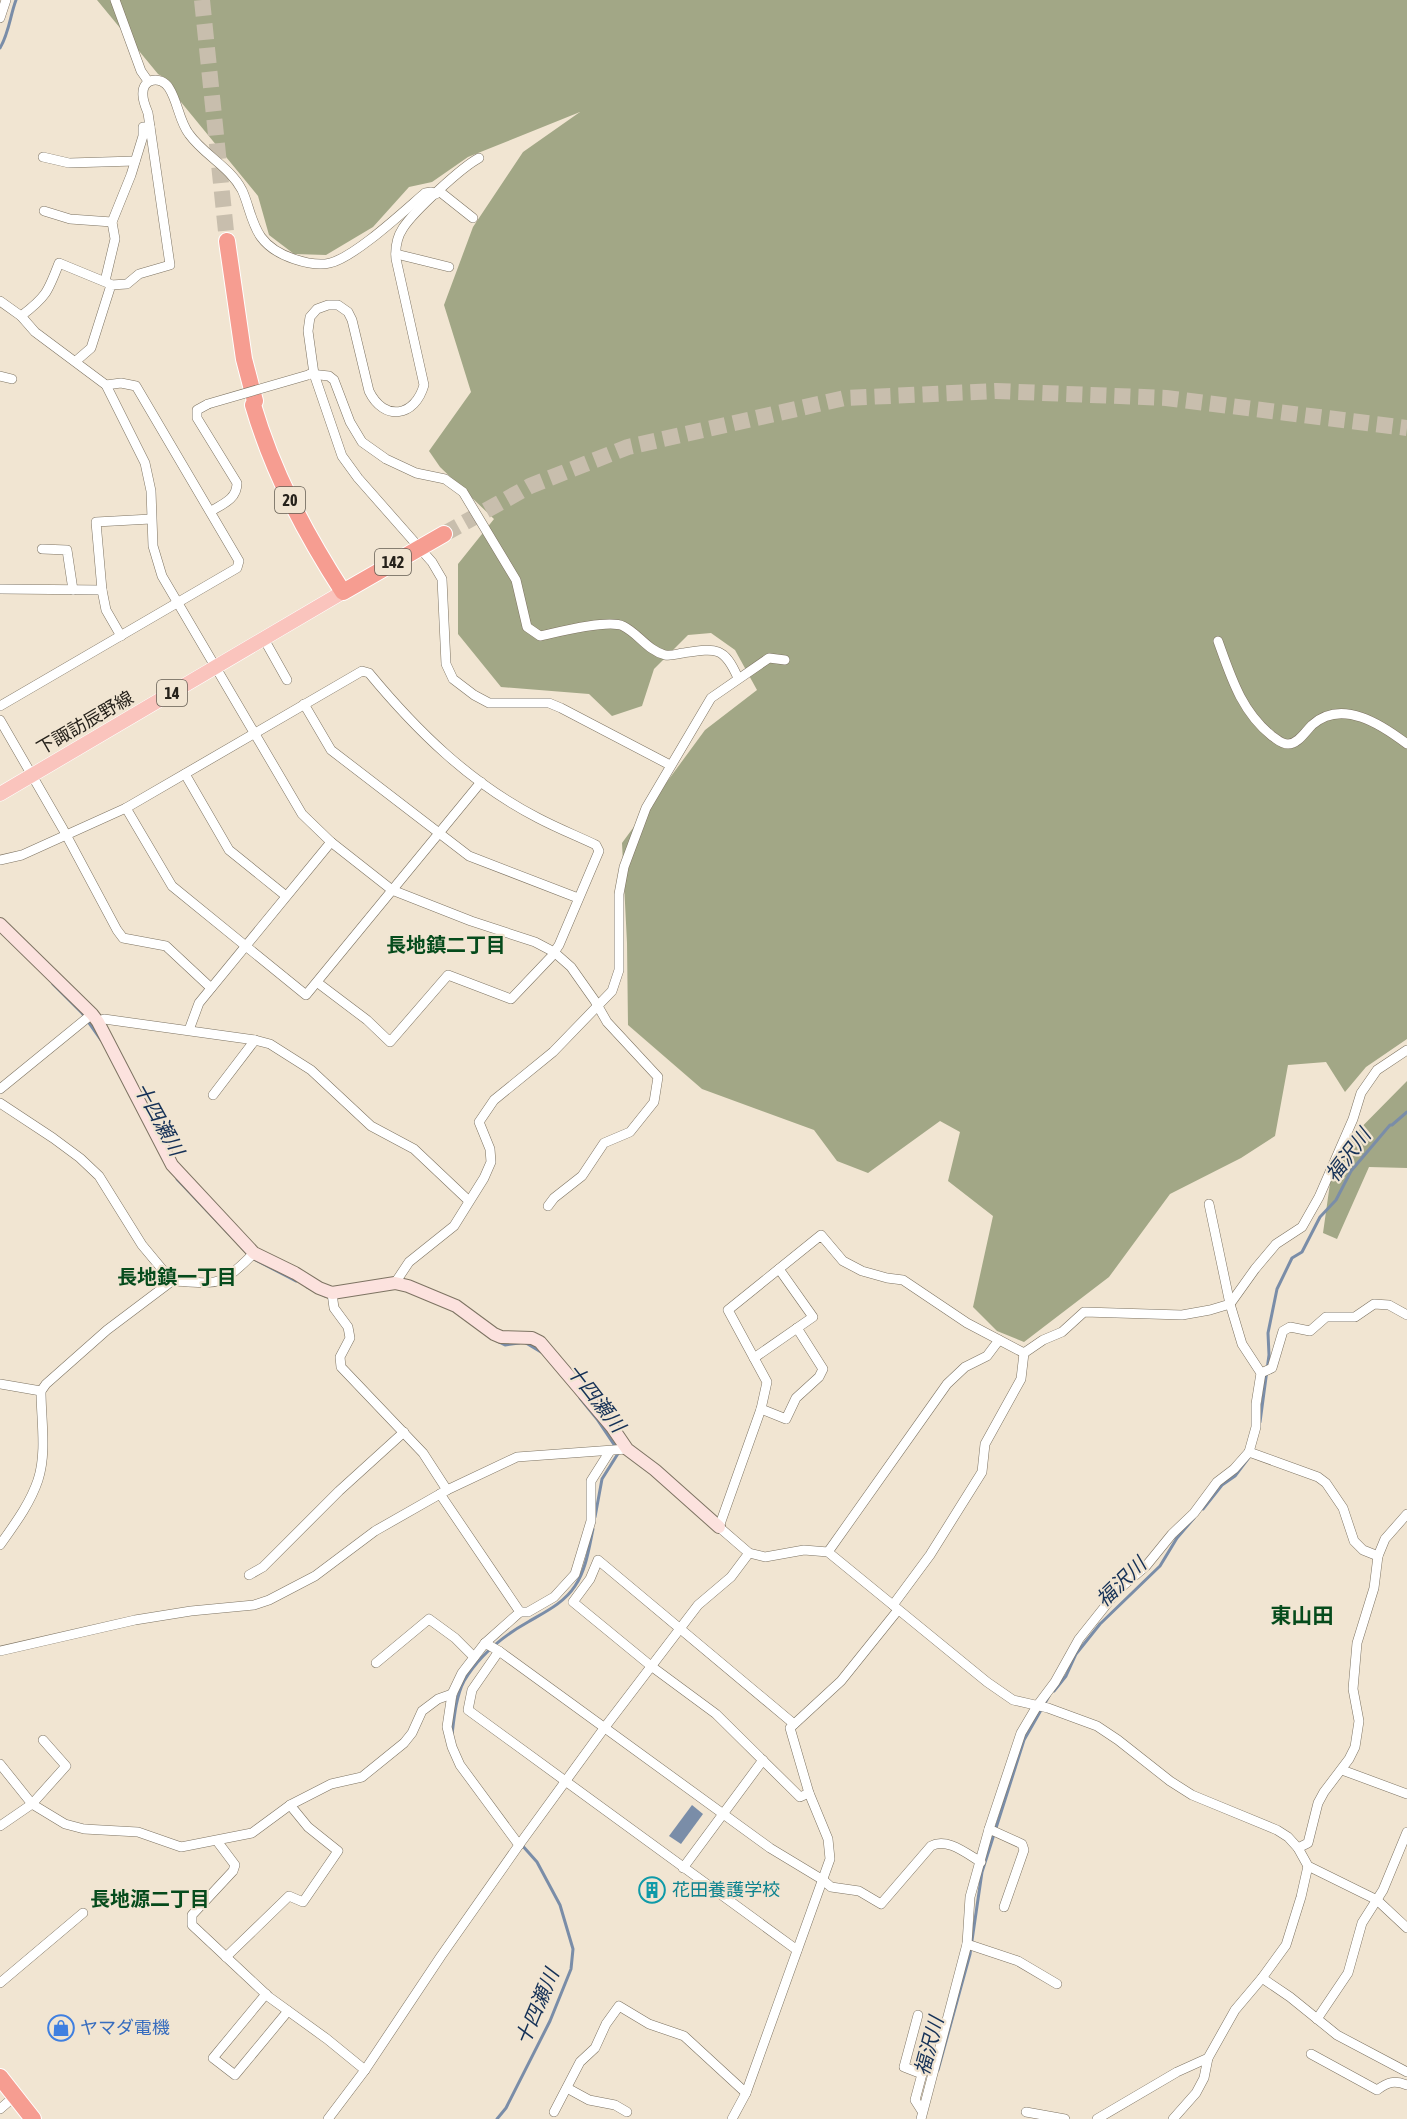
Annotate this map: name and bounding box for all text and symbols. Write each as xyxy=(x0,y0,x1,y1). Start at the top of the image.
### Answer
road number: 20 xyxy=(275,487,305,513)
road number: 142 xyxy=(375,549,411,575)
road number: 14 xyxy=(157,680,187,706)
street label: 下諏訪辰野線 xyxy=(33,686,137,759)
district label: 長地鎮二丁目 xyxy=(386,933,506,956)
water label: 十四瀬川 xyxy=(130,1078,190,1161)
water label: 福沢川 xyxy=(1320,1122,1376,1186)
district label: 長地鎮一丁目 xyxy=(117,1265,237,1288)
water label: 十四瀬川 xyxy=(563,1359,631,1438)
water label: 福沢川 xyxy=(1091,1551,1152,1611)
district label: 東山田 xyxy=(1271,1603,1334,1627)
building icon: 花田養護学校 xyxy=(637,1875,667,1905)
place label: 花田養護学校 xyxy=(672,1879,780,1900)
district label: 長地源二丁目 xyxy=(90,1887,210,1910)
water label: 十四瀬川 xyxy=(510,1964,564,2048)
water label: 福沢川 xyxy=(910,2012,948,2078)
shop icon: ヤマダ電機 xyxy=(46,2013,76,2043)
place label: ヤマダ電機 xyxy=(80,2017,170,2038)

